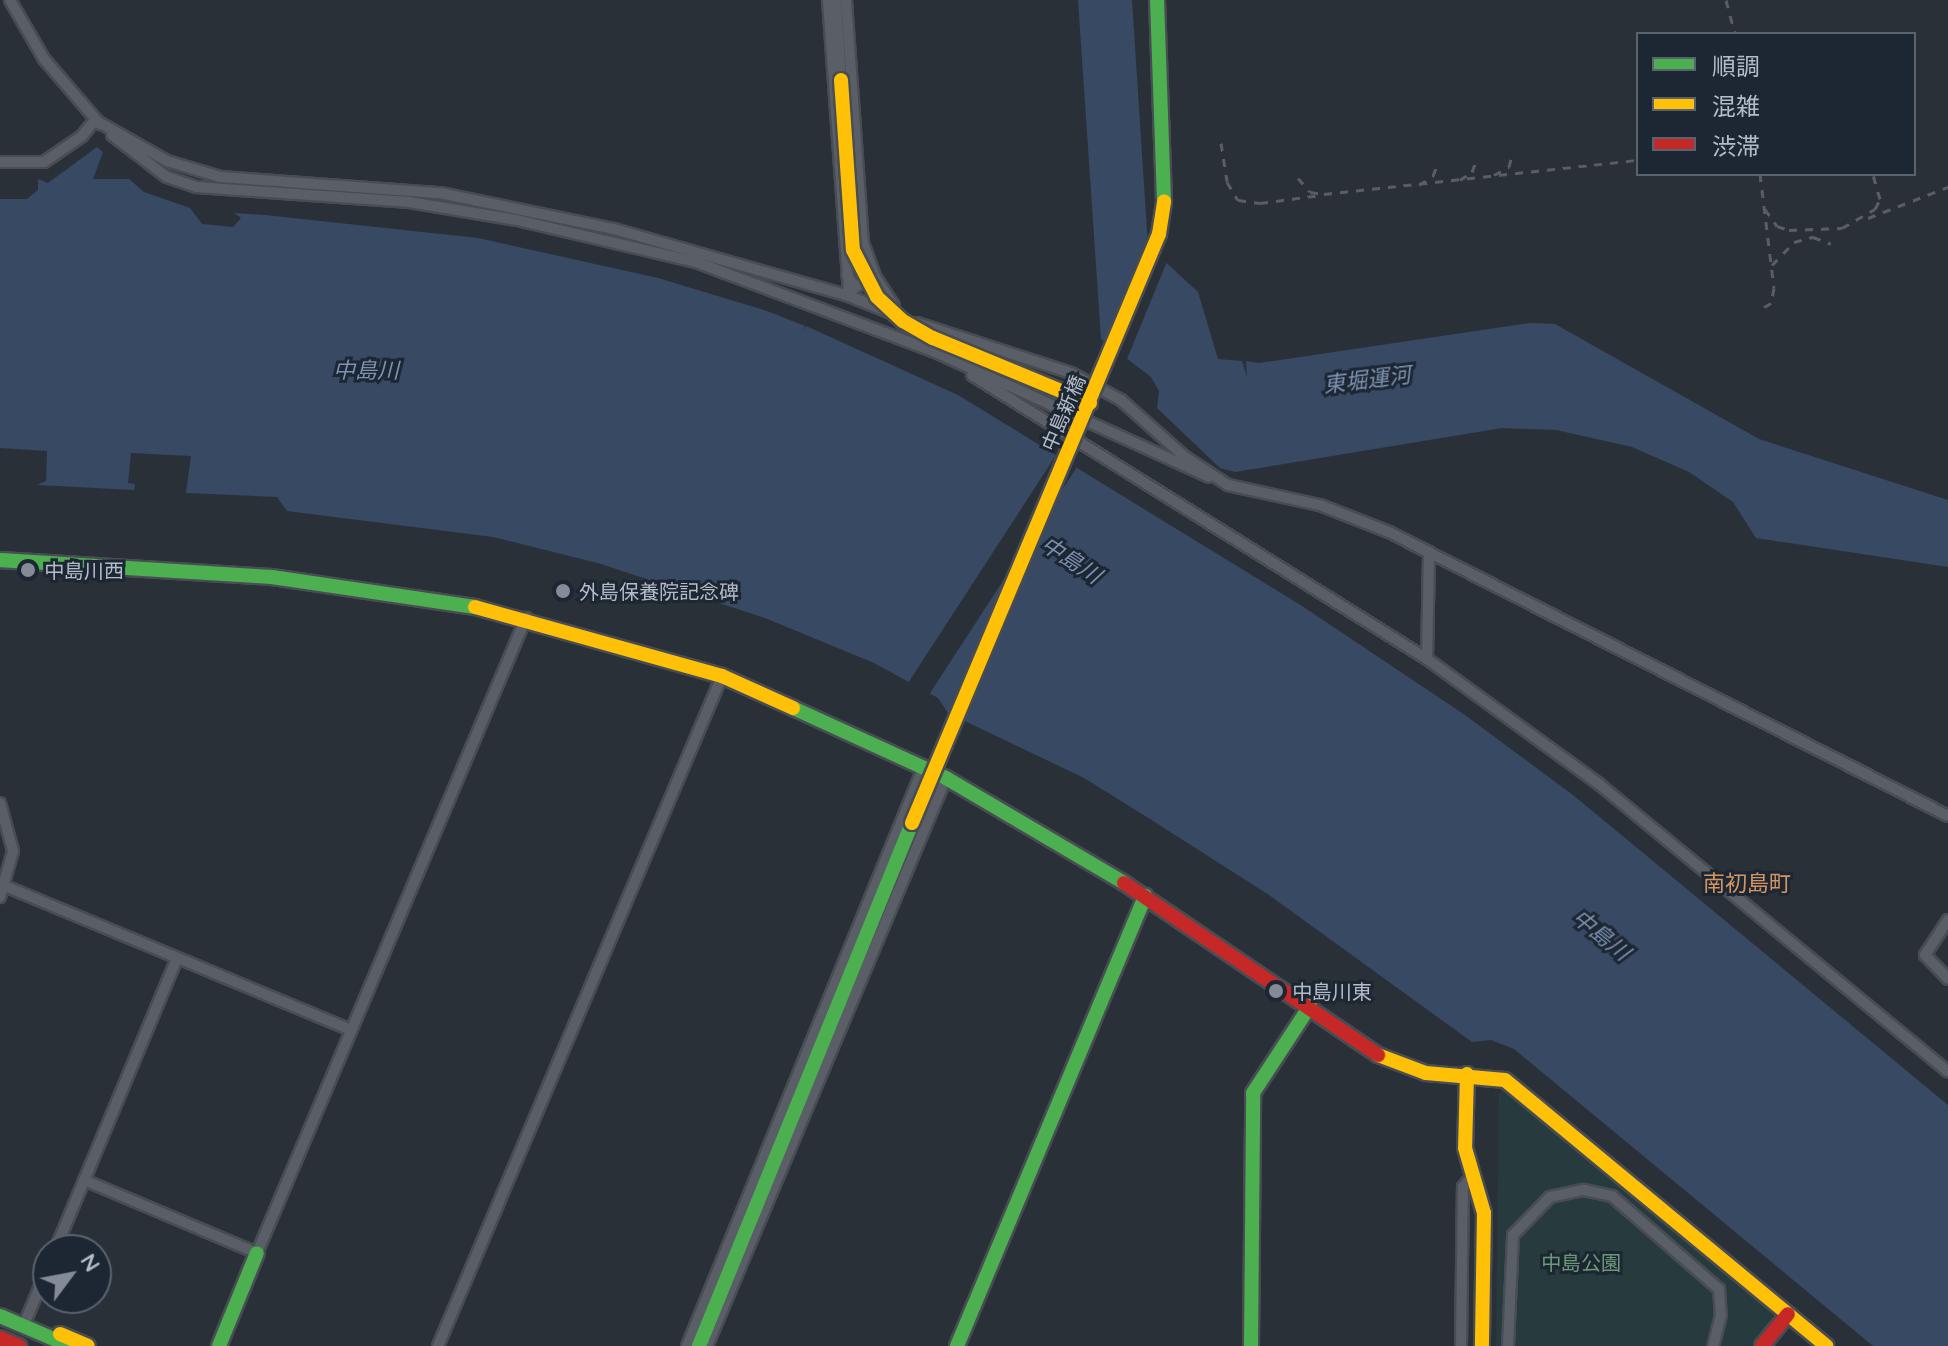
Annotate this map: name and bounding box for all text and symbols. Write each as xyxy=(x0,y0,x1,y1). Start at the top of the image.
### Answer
legend xyxy=(1636,32,1916,176)
text: 順調 xyxy=(1712,51,1760,81)
text: 混雑 xyxy=(1712,91,1760,121)
text: 渋滞 xyxy=(1712,131,1760,161)
water label: 中島川 xyxy=(333,358,399,384)
water label: 東堀運河 xyxy=(1322,362,1412,398)
street label: 中島新橋 xyxy=(1036,371,1090,455)
water label: 中島川 xyxy=(1036,531,1106,589)
place label: 中島川西 xyxy=(44,558,124,582)
marker: 中島川西 xyxy=(19,561,37,579)
place label: 外島保養院記念碑 xyxy=(579,579,739,603)
marker: 外島保養院記念碑 xyxy=(554,582,572,600)
district label: 南初島町 xyxy=(1703,871,1791,897)
water label: 中島川 xyxy=(1567,904,1635,966)
place label: 中島川東 xyxy=(1292,979,1372,1003)
marker: 中島川東 xyxy=(1267,982,1285,1000)
north arrow xyxy=(32,1234,112,1314)
text: N xyxy=(74,1248,107,1277)
park label: 中島公園 xyxy=(1541,1250,1621,1274)

